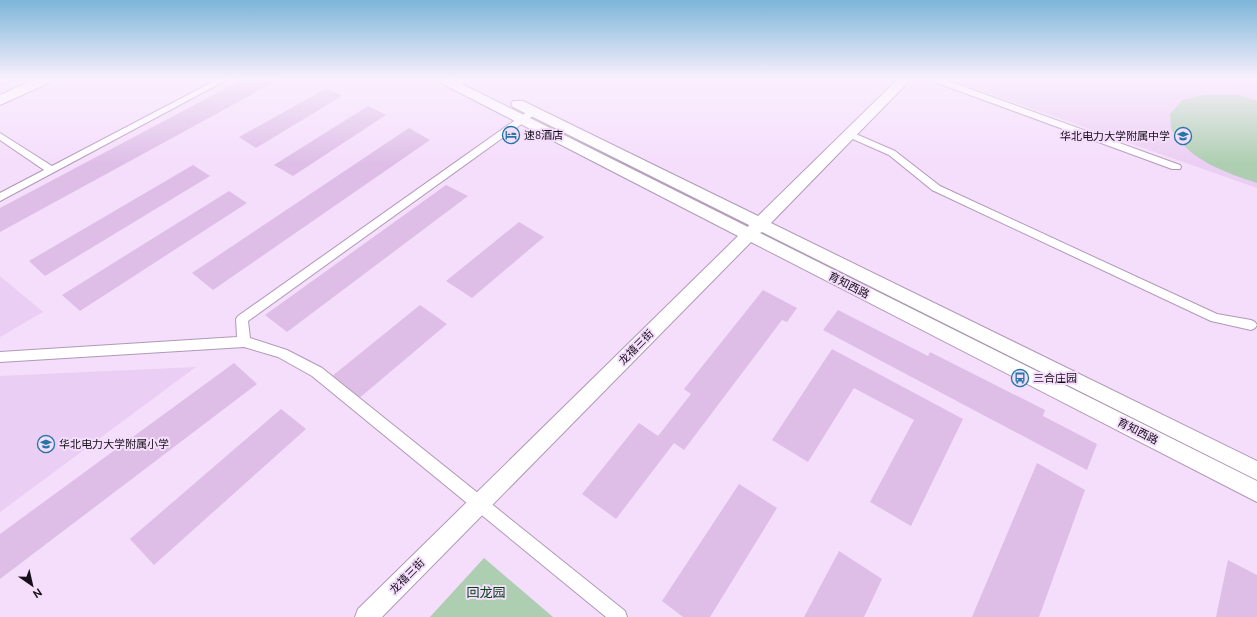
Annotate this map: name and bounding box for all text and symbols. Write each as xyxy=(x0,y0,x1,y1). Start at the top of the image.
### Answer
hotel icon: 速8酒店 xyxy=(501,125,521,145)
school or university icon: 华北电力大学附属中学 xyxy=(1173,126,1193,146)
place label: 速8酒店 xyxy=(524,129,563,141)
place label: 华北电力大学附属中学 xyxy=(1060,130,1170,142)
street label: 育知西路 xyxy=(827,270,871,300)
street label: 龙禧三街 xyxy=(616,327,656,367)
bus stop icon: 三合庄园 xyxy=(1010,368,1030,388)
place label: 三合庄园 xyxy=(1033,372,1077,384)
street label: 育知西路 xyxy=(1116,416,1160,446)
school or university icon: 华北电力大学附属小学 xyxy=(36,434,56,454)
place label: 华北电力大学附属小学 xyxy=(59,438,169,450)
street label: 龙禧三街 xyxy=(387,556,427,596)
north arrow xyxy=(12,565,52,605)
park label: 回龙园 xyxy=(466,585,506,599)
text: N xyxy=(31,586,44,601)

